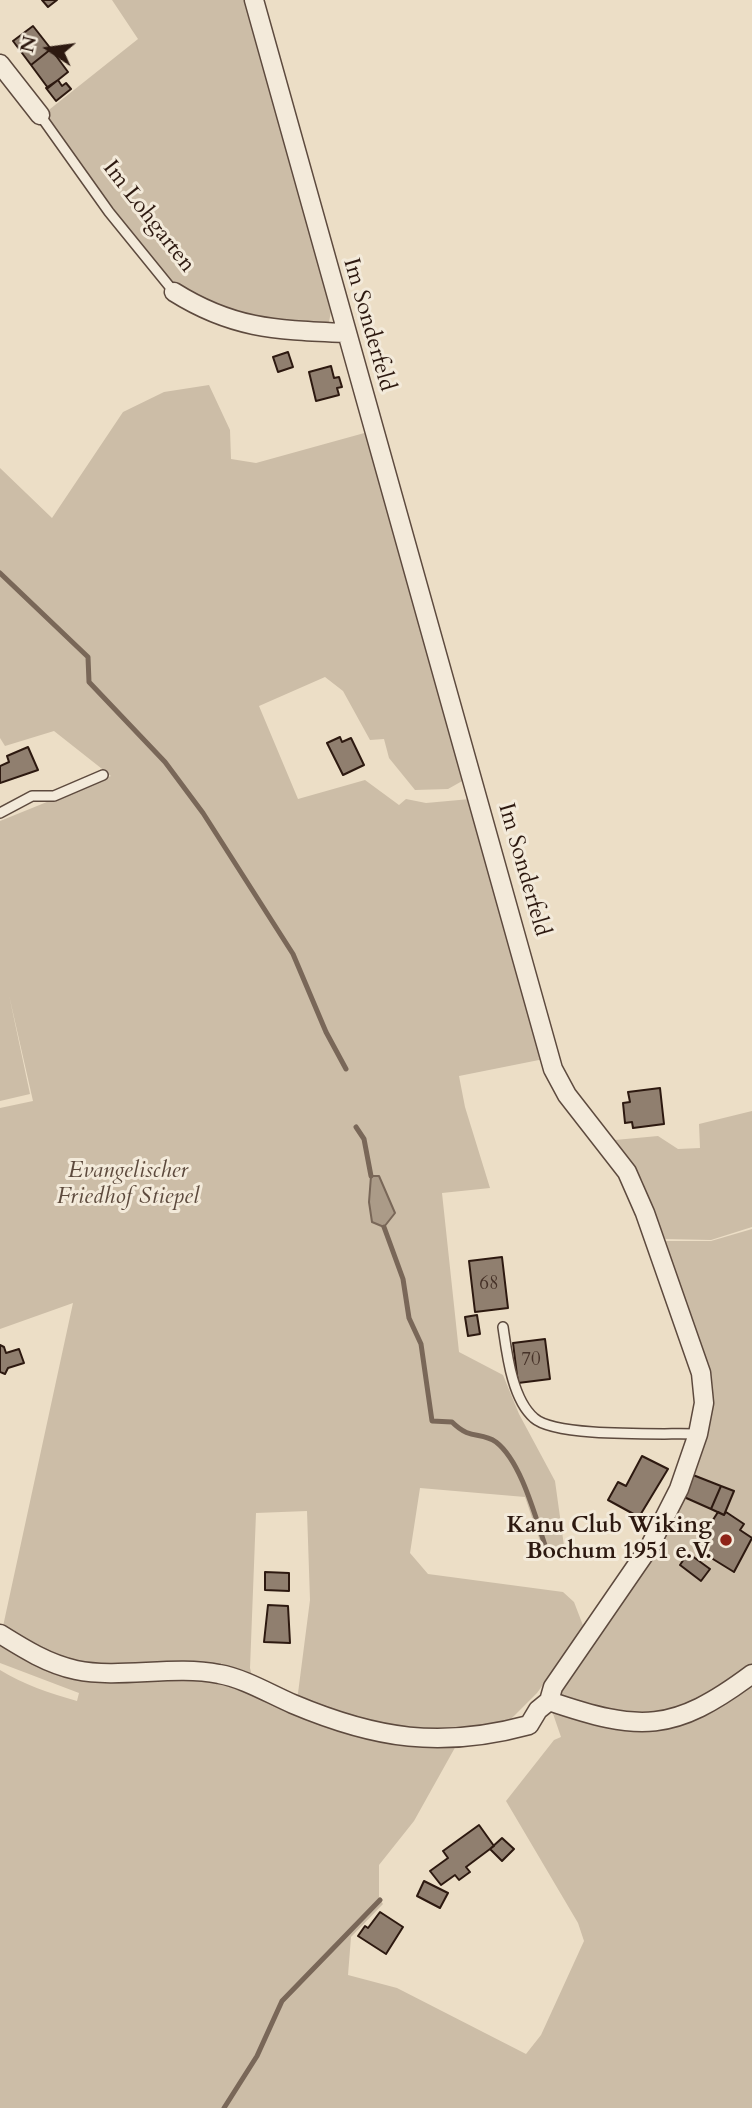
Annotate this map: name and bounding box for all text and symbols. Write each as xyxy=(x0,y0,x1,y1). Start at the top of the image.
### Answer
north arrow xyxy=(14,14,84,84)
text: N xyxy=(14,33,43,55)
street label: Im Lohgarten xyxy=(96,156,200,278)
street label: Im Sonderfeld xyxy=(336,255,400,395)
street label: Im Sonderfeld xyxy=(491,800,555,940)
park label: Evangelischer Friedhof Stiepel xyxy=(57,1158,199,1212)
house number: 68 xyxy=(479,1274,499,1296)
house number: 70 xyxy=(521,1350,541,1372)
place label: Kanu Club Wiking Bochum 1951 e.V. xyxy=(506,1513,712,1567)
marker: Kanu Club Wiking Bochum 1951 e.V. xyxy=(718,1532,734,1548)

